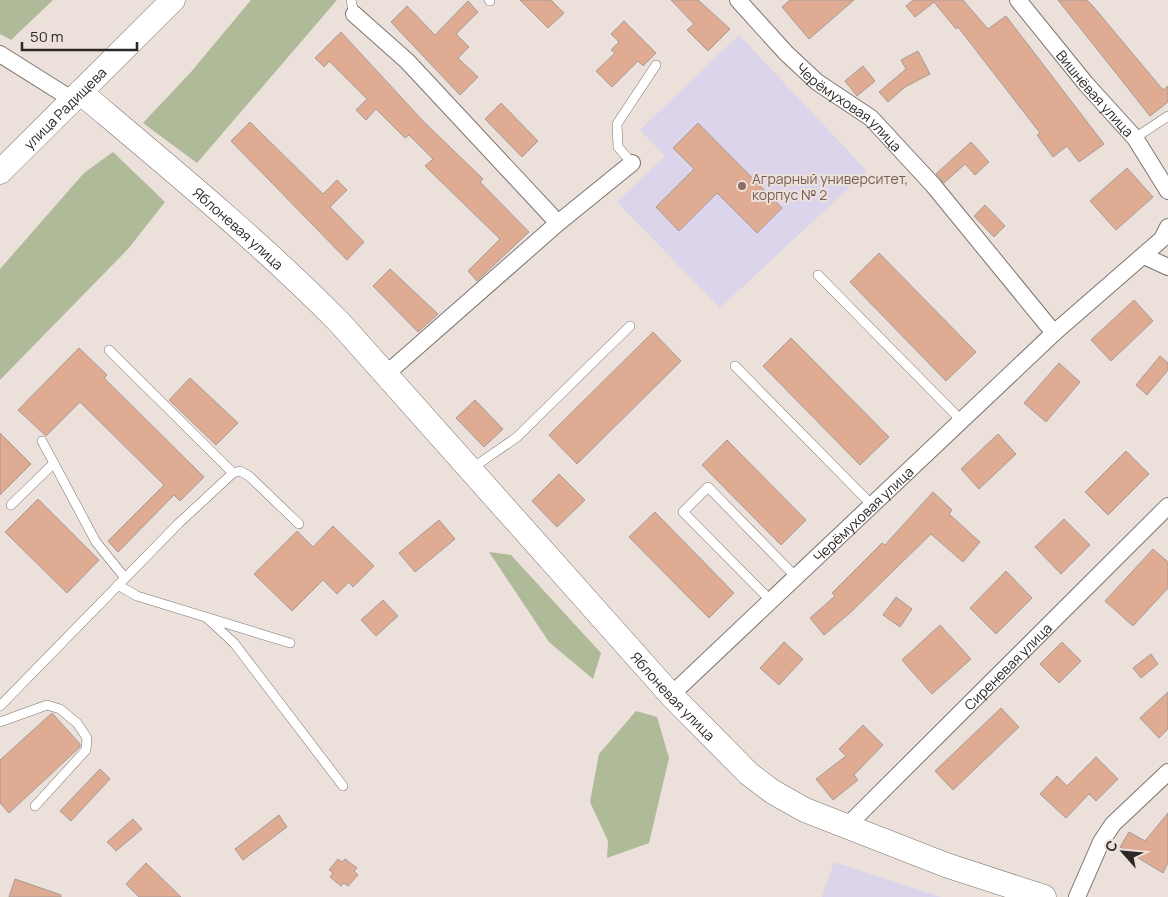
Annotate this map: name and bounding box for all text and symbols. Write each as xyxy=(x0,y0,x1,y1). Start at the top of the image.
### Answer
scale bar xyxy=(22,20,138,52)
text: 50 m xyxy=(30,26,64,47)
street label: Вишнёвая улица xyxy=(1052,46,1138,140)
street label: Черёмуховая улица xyxy=(792,58,906,155)
street label: улица Радищева xyxy=(19,63,110,153)
place label: Аграрный университет, корпус № 2 xyxy=(752,169,908,204)
marker: Аграрный университет, корпус № 2 xyxy=(736,180,748,192)
street label: Яблоневая улица xyxy=(189,183,288,273)
street label: Черёмуховая улица xyxy=(809,462,917,566)
street label: Сиреневая улица xyxy=(960,618,1055,714)
street label: Яблоневая улица xyxy=(627,647,720,744)
north arrow xyxy=(1098,827,1148,877)
text: С xyxy=(1100,837,1122,855)

